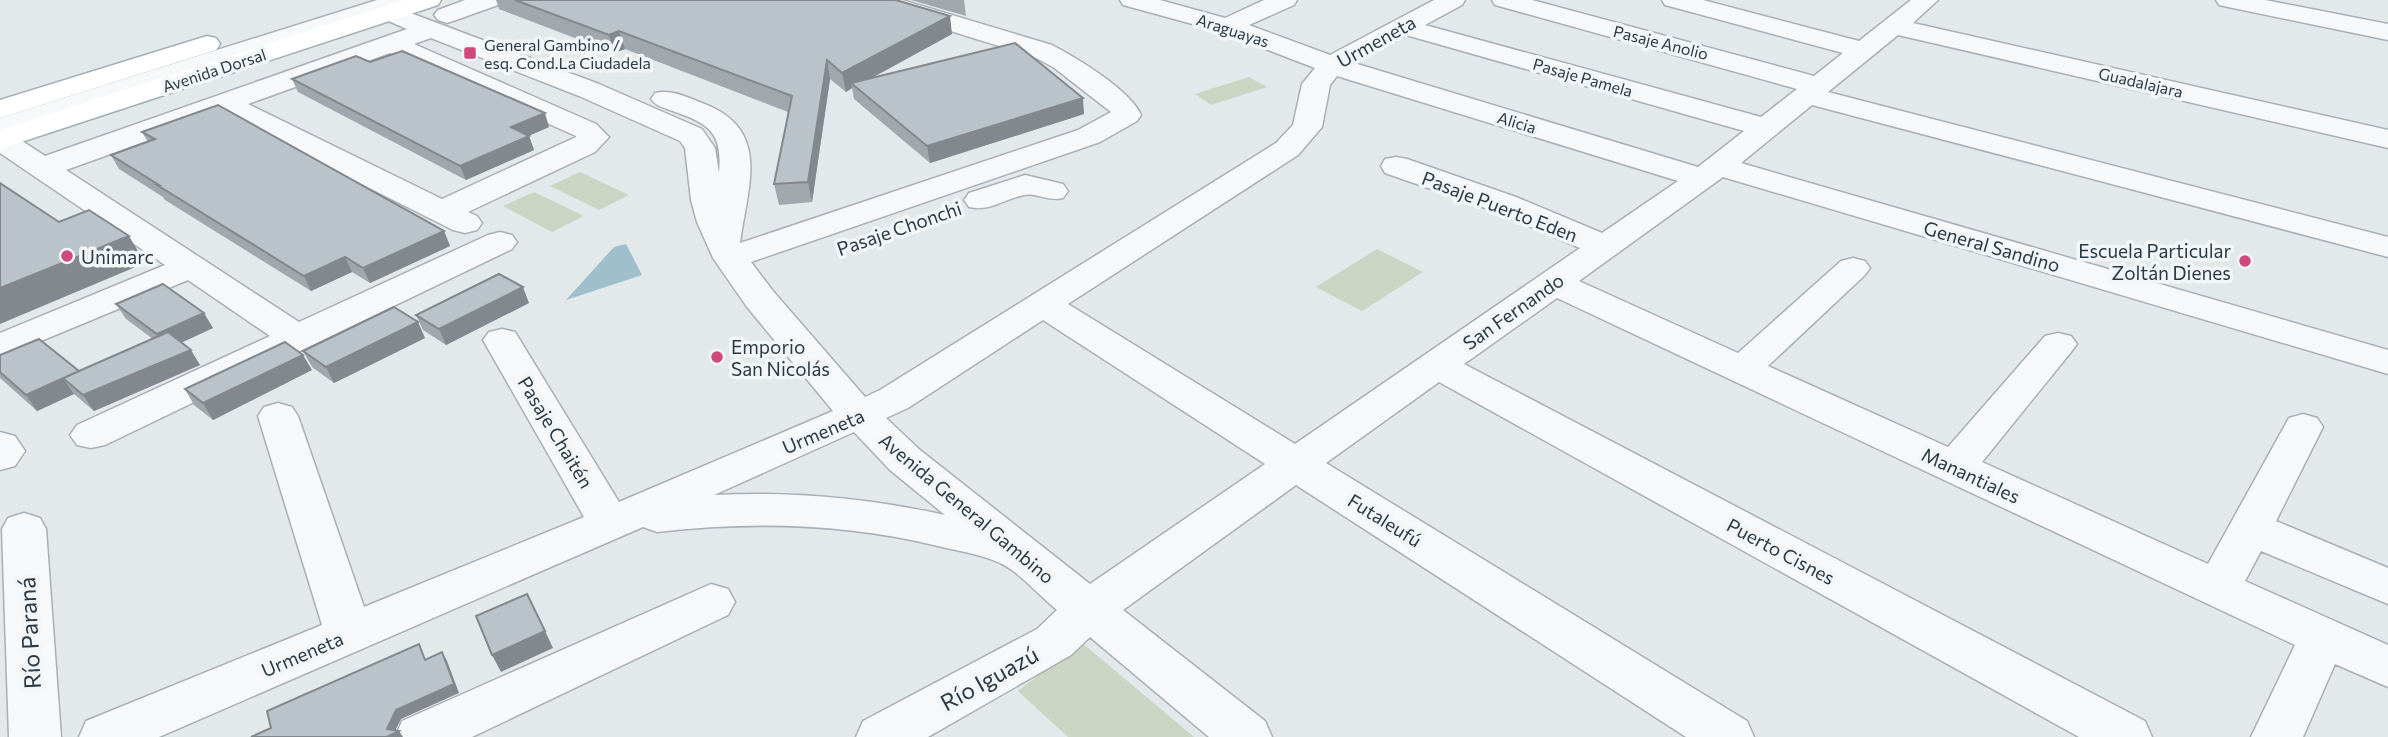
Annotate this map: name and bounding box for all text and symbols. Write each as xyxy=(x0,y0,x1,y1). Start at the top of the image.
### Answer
street label: Araguayas xyxy=(1194,9,1272,51)
street label: Urmeneta xyxy=(1333,10,1419,72)
street label: Pasaje Anolio xyxy=(1612,21,1710,63)
place label: General Gambino / esq. Cond.La Ciudadela xyxy=(484,35,651,72)
street label: Avenida Dorsal xyxy=(160,44,268,96)
marker: General Gambino / esq. Cond.La Ciudadela xyxy=(462,45,478,61)
street label: Pasaje Pamela xyxy=(1531,54,1635,100)
street label: Guadalajara xyxy=(2097,63,2185,101)
street label: Alicia xyxy=(1495,107,1539,137)
street label: Pasaje Puerto Eden xyxy=(1419,166,1581,246)
street label: Pasaje Chonchi xyxy=(834,196,964,260)
street label: General Sandino xyxy=(1921,216,2063,276)
place label: Escuela Particular Zoltán Dienes xyxy=(2078,239,2231,284)
place label: Unimarc xyxy=(81,245,154,268)
marker: Unimarc xyxy=(59,248,75,264)
marker: Escuela Particular Zoltán Dienes xyxy=(2237,253,2253,269)
street label: San Fernando xyxy=(1458,268,1568,354)
place label: Emporio San Nicolás xyxy=(731,335,830,380)
marker: Emporio San Nicolás xyxy=(709,349,725,365)
street label: Pasaje Chaitén xyxy=(514,372,598,492)
street label: Urmeneta xyxy=(779,403,867,459)
street label: Avenida General Gambino xyxy=(875,428,1059,588)
street label: Manantiales xyxy=(1918,442,2024,508)
street label: Futaleufú xyxy=(1344,488,1426,552)
street label: Puerto Cisnes xyxy=(1723,513,1839,589)
street label: Río Paraná xyxy=(12,576,46,690)
street label: Urmeneta xyxy=(258,626,346,682)
street label: Río Iguazú xyxy=(935,640,1043,716)

